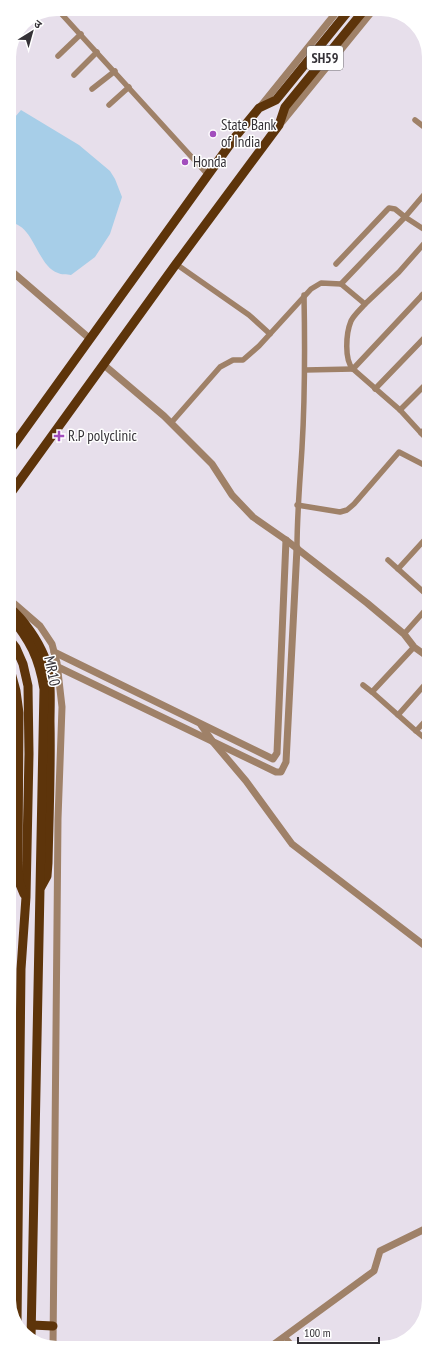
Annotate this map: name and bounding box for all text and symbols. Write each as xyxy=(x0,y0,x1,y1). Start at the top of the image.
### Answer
north arrow xyxy=(12,12,52,52)
text: उ xyxy=(31,16,45,32)
road number: SH59 xyxy=(307,46,343,70)
place label: State Bank of India xyxy=(221,115,277,151)
marker: State Bank of India xyxy=(208,129,218,139)
place label: Honda xyxy=(193,152,227,171)
marker: Honda xyxy=(180,157,190,167)
place label: R.P polyclinic xyxy=(68,426,137,445)
marker: R.P polyclinic xyxy=(53,430,65,442)
street label: MR10 xyxy=(40,654,65,688)
scale bar xyxy=(298,1319,379,1345)
text: 100 m xyxy=(304,1325,331,1340)

